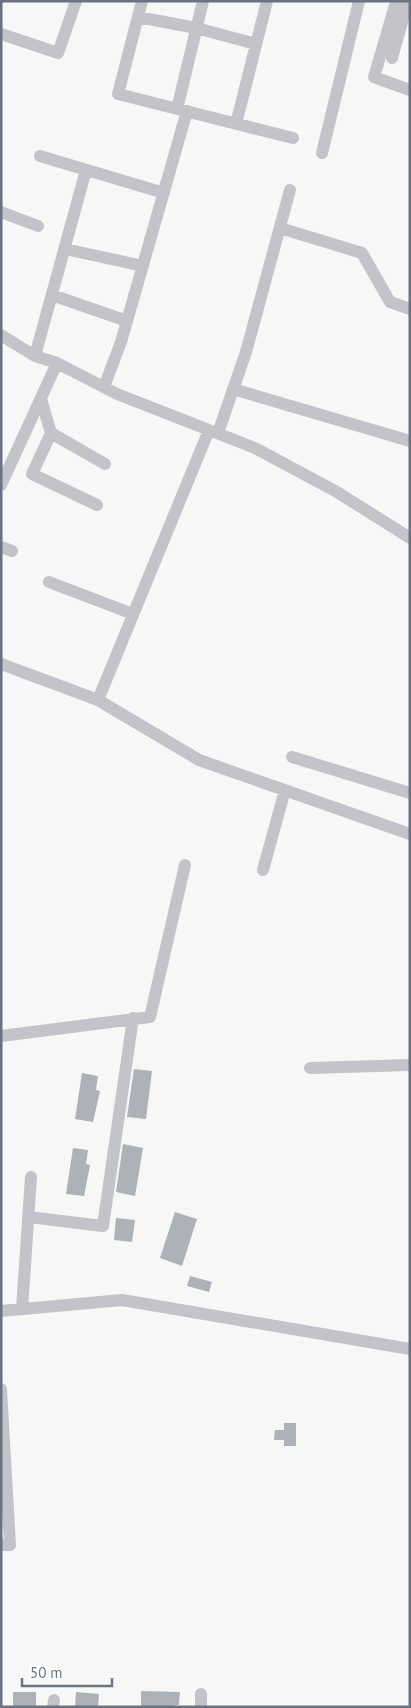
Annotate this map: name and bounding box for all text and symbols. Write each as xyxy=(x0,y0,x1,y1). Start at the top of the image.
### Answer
scale bar xyxy=(22,1656,112,1688)
text: 50 m xyxy=(30,1663,63,1682)

